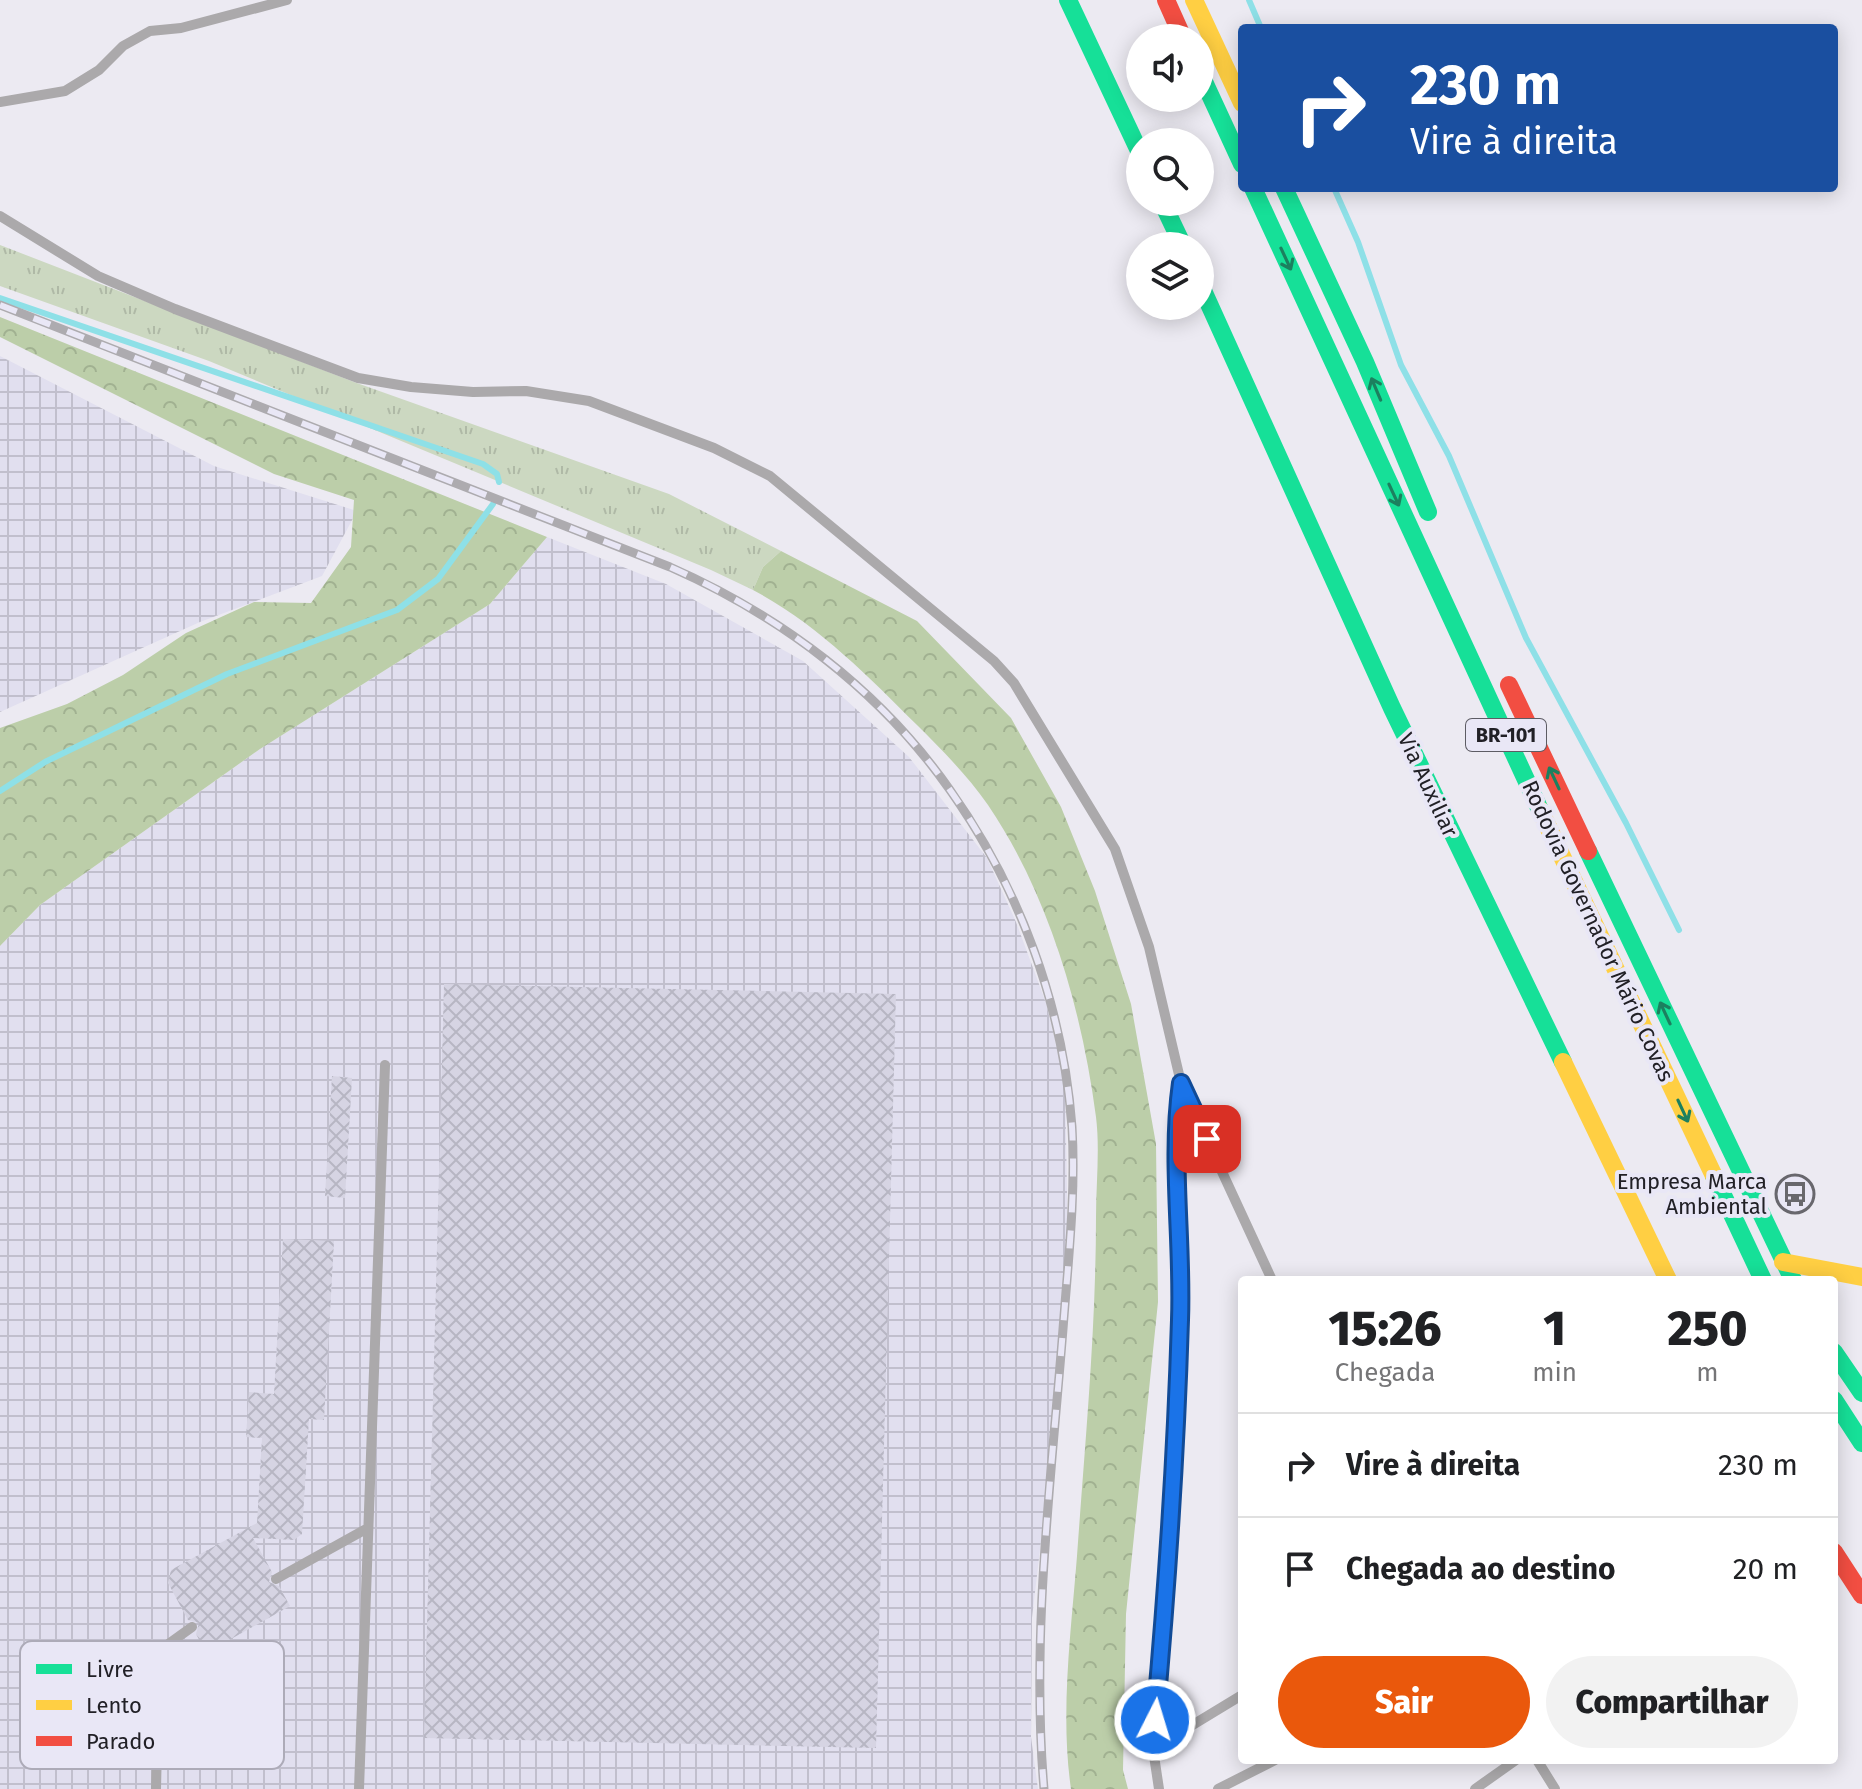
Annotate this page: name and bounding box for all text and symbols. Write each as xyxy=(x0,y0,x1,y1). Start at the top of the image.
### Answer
map controls xyxy=(1126,24,1214,320)
button: sound xyxy=(1126,24,1214,112)
text: 230 m xyxy=(1410,52,1561,119)
icon: right xyxy=(1278,56,1382,160)
text: Vire à direita xyxy=(1410,120,1618,164)
button: search xyxy=(1126,128,1214,216)
button: layers xyxy=(1126,232,1214,320)
one-way arrow xyxy=(1279,247,1294,271)
one-way arrow xyxy=(1368,377,1382,402)
one-way arrow xyxy=(1387,483,1402,507)
road number: BR-101 xyxy=(1466,719,1546,751)
street label: Via Auxiliar xyxy=(1392,729,1464,842)
one-way arrow xyxy=(1546,767,1561,791)
street label: Rodovia Governador Mário Covas xyxy=(1516,776,1680,1086)
one-way arrow xyxy=(1657,1002,1672,1026)
one-way arrow xyxy=(1676,1099,1691,1123)
pin xyxy=(1173,1105,1241,1173)
icon: arrive xyxy=(1185,1117,1229,1161)
place label: Empresa Marca Ambiental xyxy=(1617,1168,1767,1220)
bus stop icon: Empresa Marca Ambiental xyxy=(1774,1173,1816,1215)
text: 15:26 xyxy=(1329,1300,1442,1358)
text: 1 xyxy=(1543,1300,1566,1358)
text: 250 xyxy=(1668,1300,1747,1358)
text: Chegada xyxy=(1335,1357,1435,1388)
text: min xyxy=(1532,1357,1577,1388)
text: m xyxy=(1696,1357,1719,1388)
icon: right xyxy=(1278,1443,1322,1487)
text: Vire à direita xyxy=(1346,1447,1520,1483)
text: 230 m xyxy=(1718,1447,1798,1483)
icon: arrive xyxy=(1278,1547,1322,1591)
text: Chegada ao destino xyxy=(1346,1551,1616,1587)
text: 20 m xyxy=(1733,1551,1798,1587)
legend xyxy=(20,1641,284,1769)
text: Livre xyxy=(86,1656,134,1683)
button: Sair xyxy=(1278,1656,1530,1748)
button: Compartilhar xyxy=(1546,1656,1798,1748)
position arrow xyxy=(1113,1678,1197,1762)
text: Lento xyxy=(86,1692,142,1719)
text: Parado xyxy=(86,1728,155,1755)

